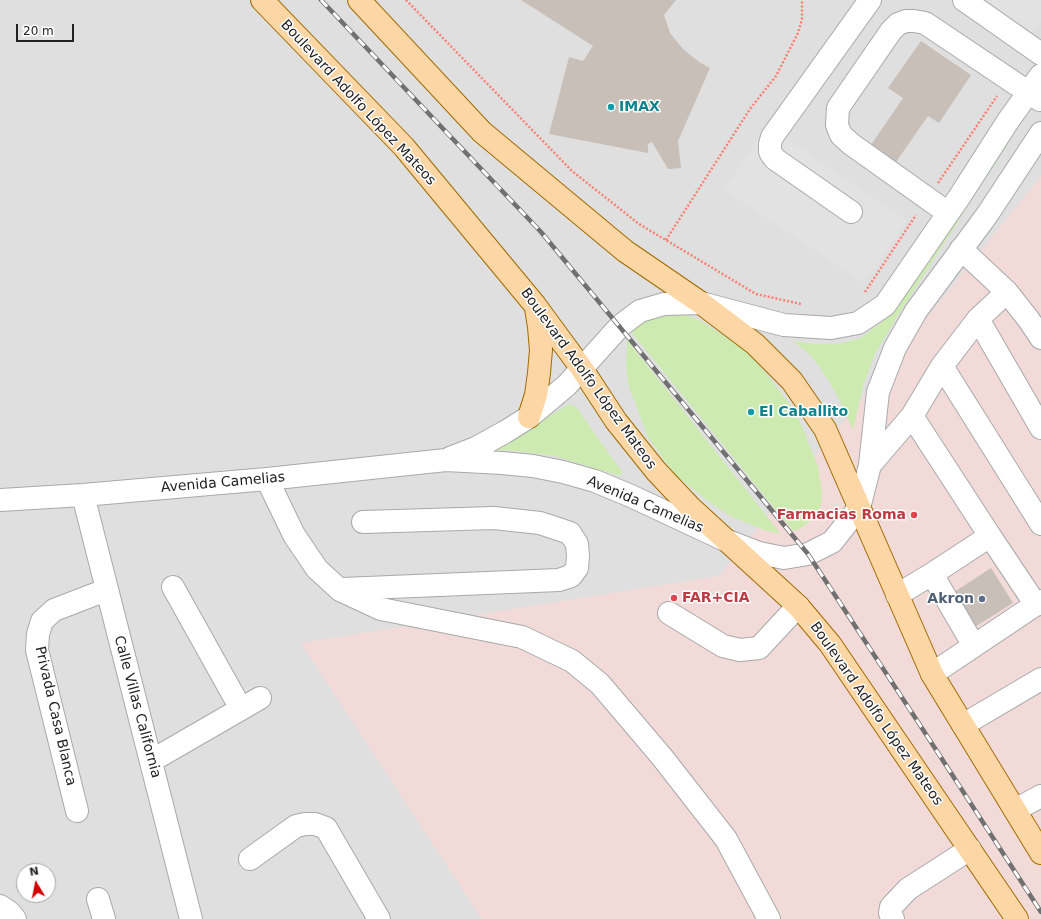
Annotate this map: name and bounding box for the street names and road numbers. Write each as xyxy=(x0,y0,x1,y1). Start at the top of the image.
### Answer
street label: Boulevard Adolfo López Mateos xyxy=(277,17,439,189)
street label: Boulevard Adolfo López Mateos xyxy=(517,285,659,473)
street label: Avenida Camelias xyxy=(160,469,286,497)
street label: Avenida Camelias xyxy=(584,473,706,537)
street label: Boulevard Adolfo López Mateos xyxy=(806,619,946,809)
street label: Calle Villas California xyxy=(110,634,164,780)
street label: Privada Casa Blanca xyxy=(31,645,79,787)

